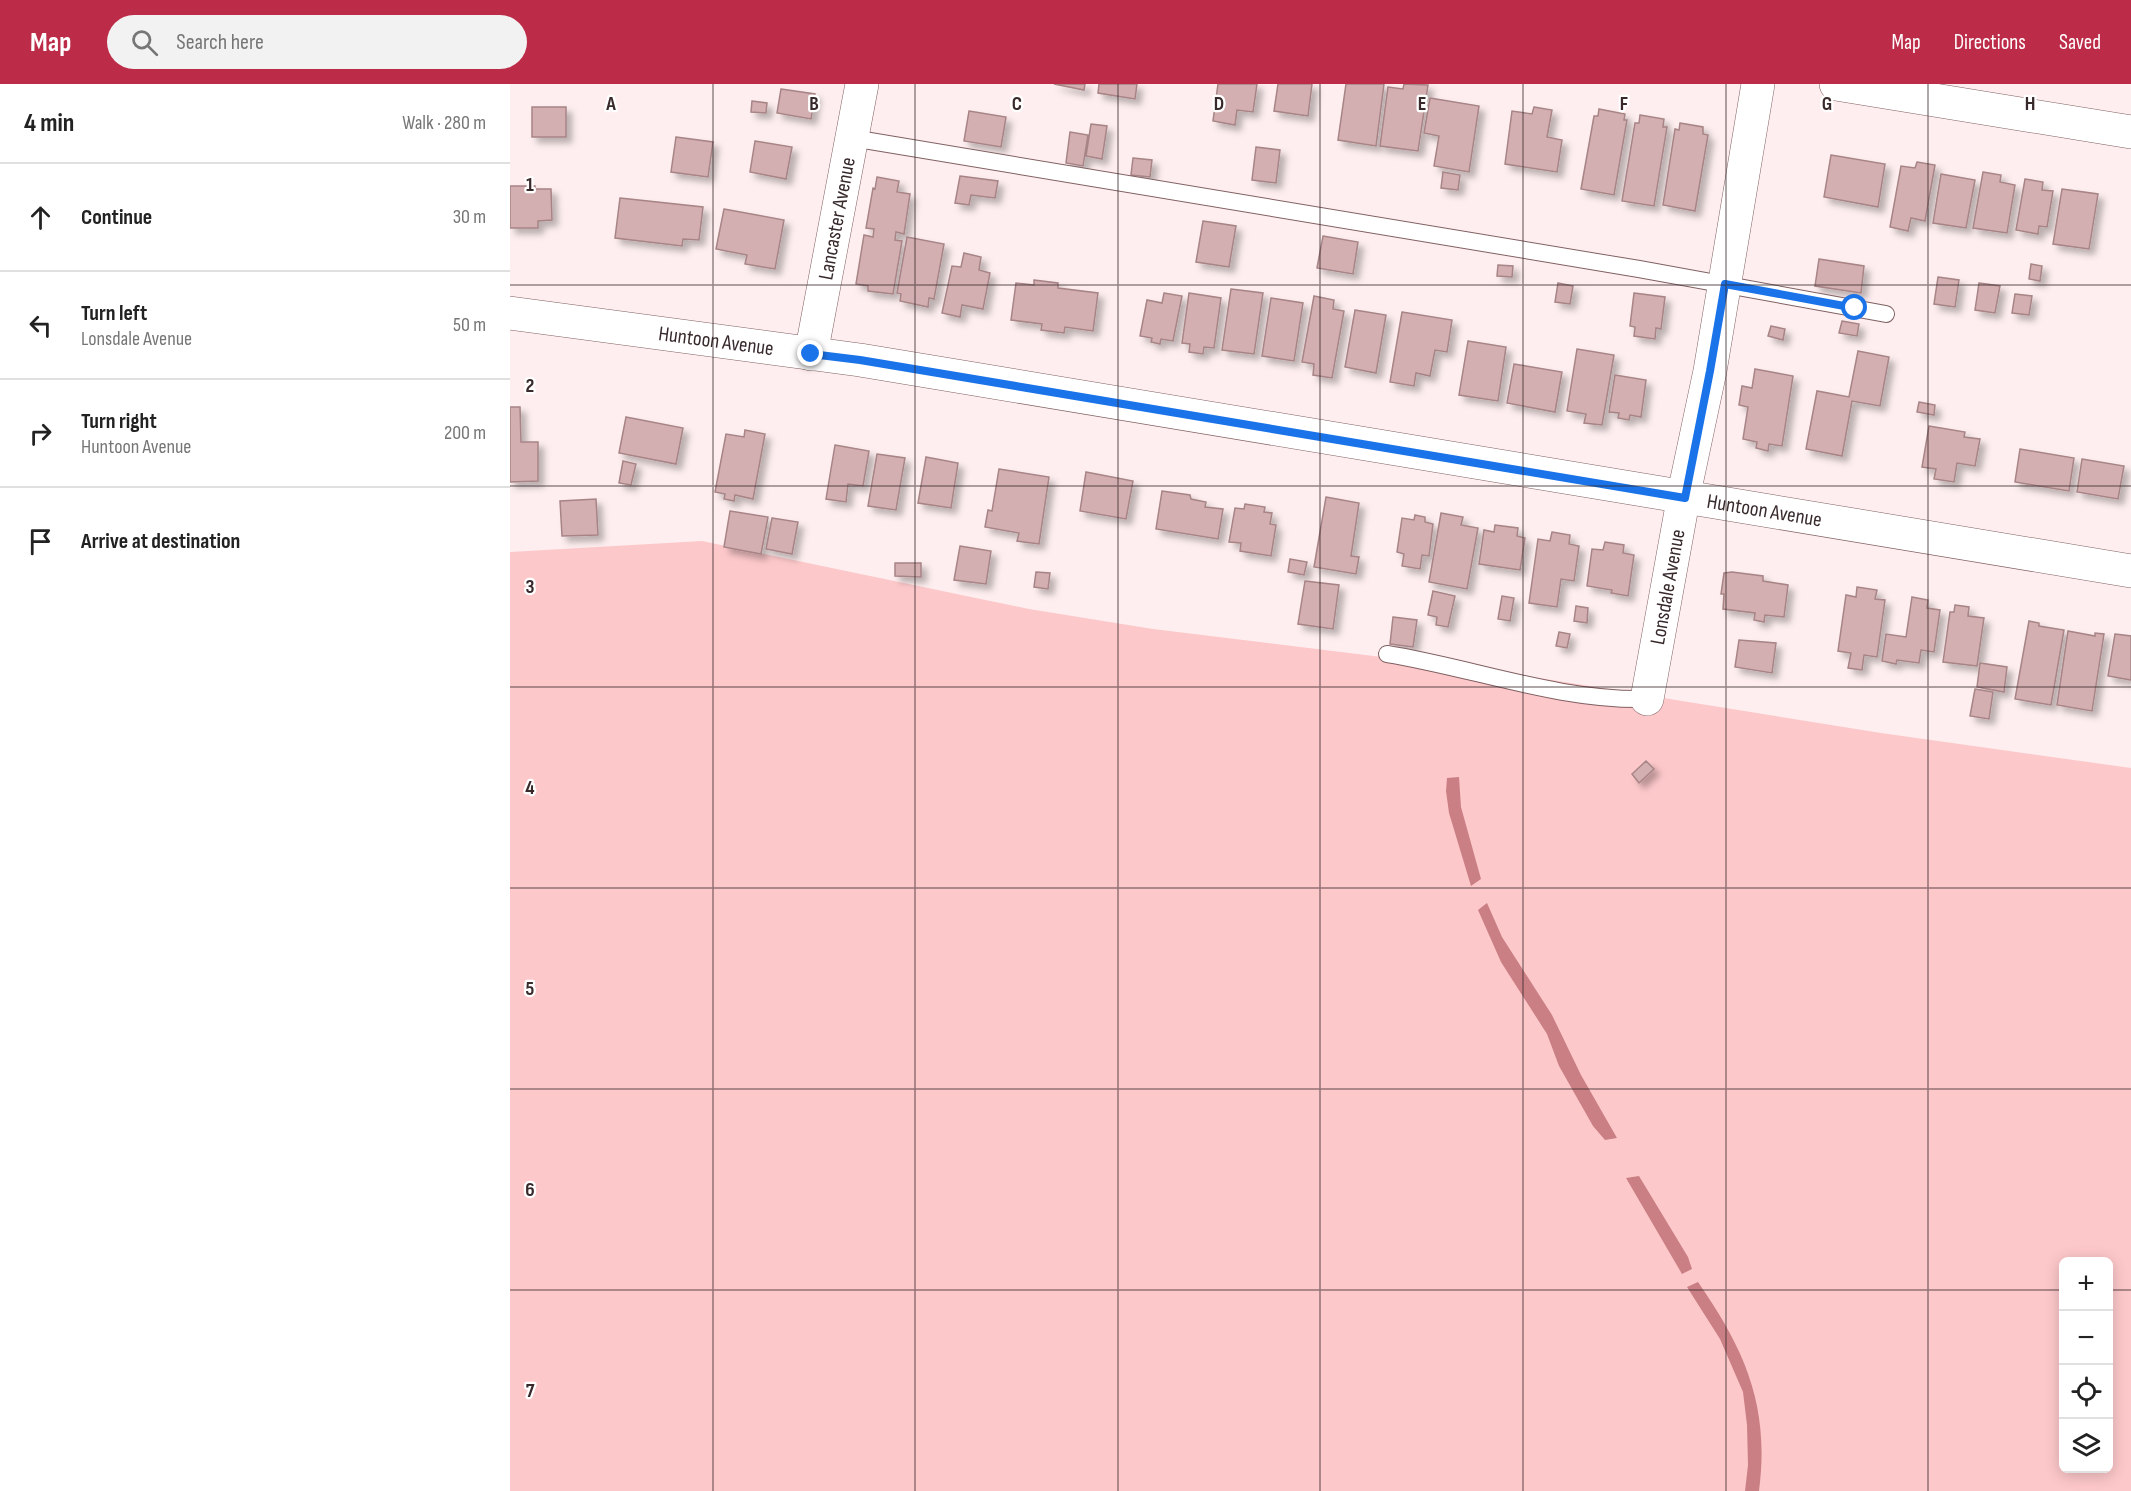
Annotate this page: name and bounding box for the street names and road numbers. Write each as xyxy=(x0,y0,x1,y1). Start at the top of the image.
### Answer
street label: Lancaster Avenue xyxy=(813,155,861,282)
street label: Huntoon Avenue xyxy=(657,321,775,361)
street label: Huntoon Avenue xyxy=(1705,489,1824,532)
street label: Lonsdale Avenue xyxy=(1645,527,1691,647)

